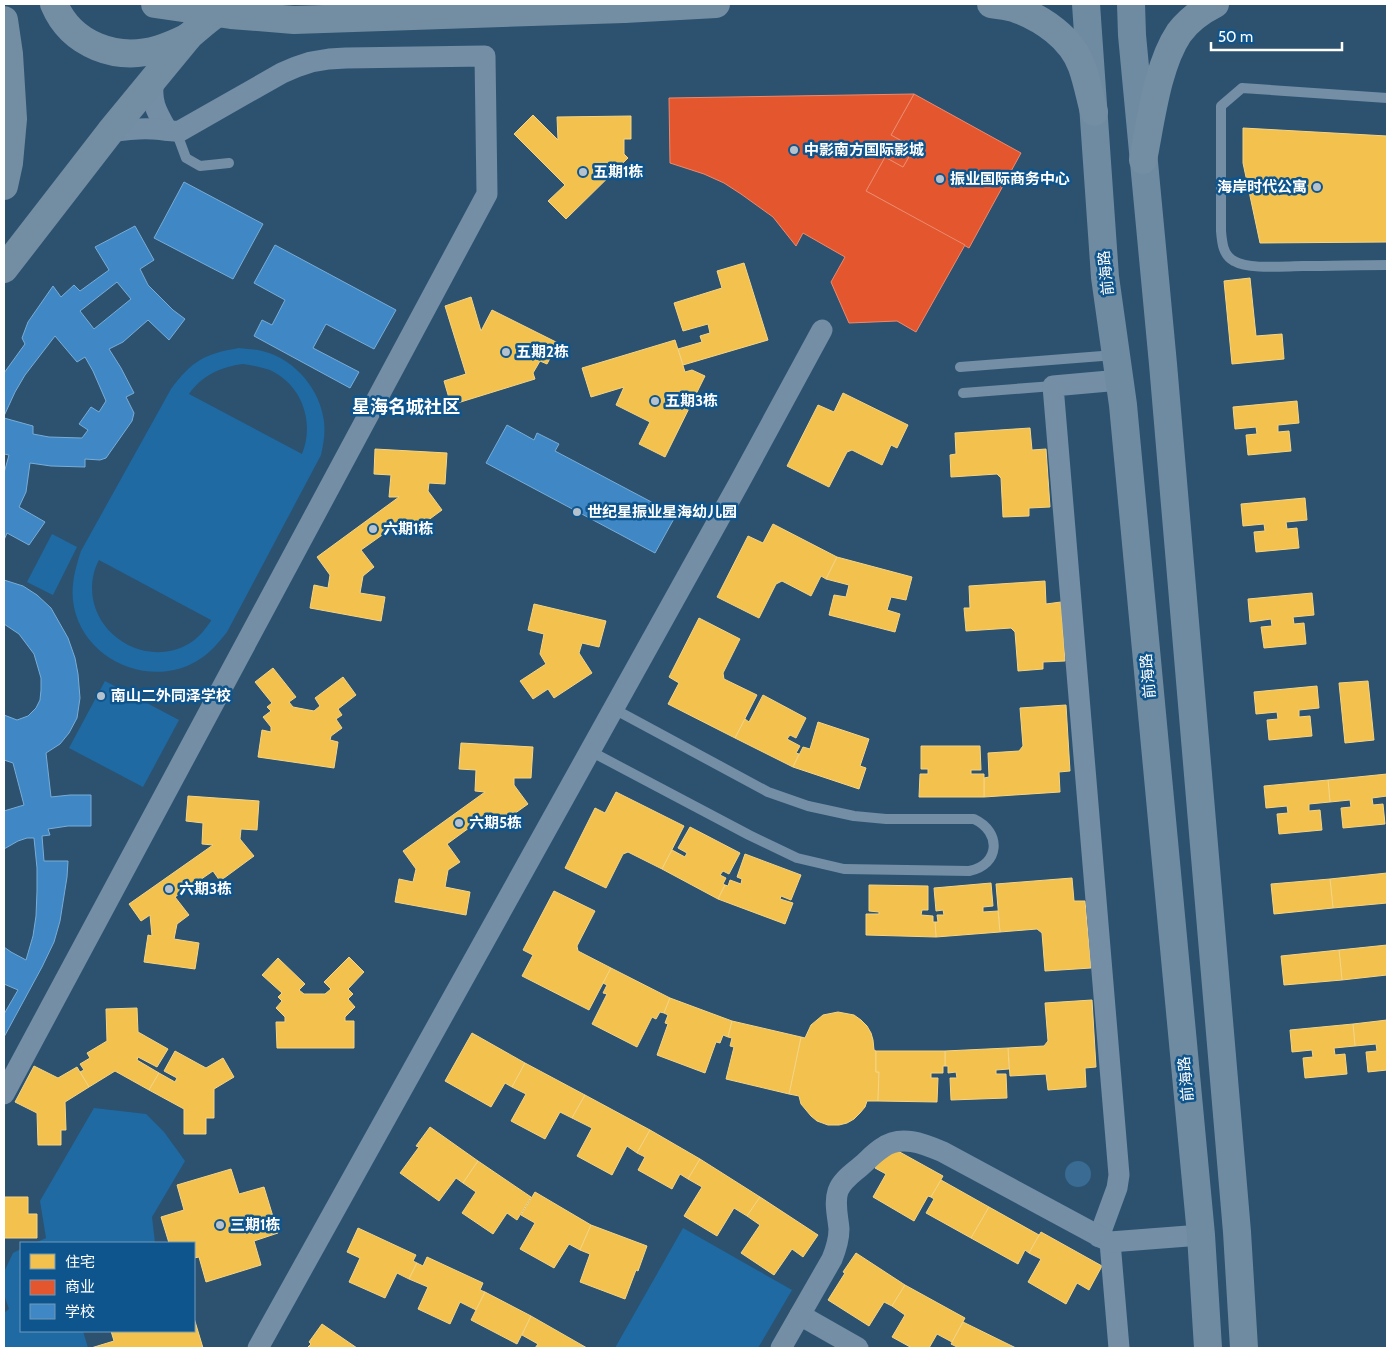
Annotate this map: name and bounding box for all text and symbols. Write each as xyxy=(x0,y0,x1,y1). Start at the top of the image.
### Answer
scale bar xyxy=(1211,20,1342,52)
text: 50 m xyxy=(1218,28,1253,46)
place label: 中影南方国际影城 xyxy=(804,141,924,159)
marker: 中影南方国际影城 xyxy=(788,144,800,156)
place label: 五期1栋 xyxy=(593,163,644,181)
marker: 五期1栋 xyxy=(577,166,589,178)
place label: 振业国际商务中心 xyxy=(950,170,1070,188)
marker: 振业国际商务中心 xyxy=(934,173,946,185)
place label: 海岸时代公寓 xyxy=(1217,178,1307,196)
marker: 海岸时代公寓 xyxy=(1311,181,1323,193)
street label: 前海路 xyxy=(1095,250,1117,296)
place label: 五期2栋 xyxy=(516,343,569,361)
marker: 五期2栋 xyxy=(500,346,512,358)
place label: 五期3栋 xyxy=(665,392,718,410)
marker: 五期3栋 xyxy=(649,395,661,407)
district label: 星海名城社区 xyxy=(352,396,460,418)
place label: 世纪星振业星海幼儿园 xyxy=(587,503,737,521)
marker: 世纪星振业星海幼儿园 xyxy=(571,506,583,518)
place label: 六期1栋 xyxy=(383,520,434,538)
marker: 六期1栋 xyxy=(367,523,379,535)
street label: 前海路 xyxy=(1137,653,1159,699)
place label: 南山二外同泽学校 xyxy=(111,687,231,705)
marker: 南山二外同泽学校 xyxy=(95,690,107,702)
place label: 六期5栋 xyxy=(469,814,522,832)
marker: 六期5栋 xyxy=(453,817,465,829)
place label: 六期3栋 xyxy=(179,880,232,898)
marker: 六期3栋 xyxy=(163,883,175,895)
street label: 前海路 xyxy=(1175,1056,1197,1102)
place label: 三期1栋 xyxy=(230,1216,281,1234)
marker: 三期1栋 xyxy=(214,1219,226,1231)
legend xyxy=(20,1242,195,1332)
text: 住宅 xyxy=(65,1253,95,1271)
text: 商业 xyxy=(65,1278,95,1296)
text: 学校 xyxy=(65,1303,95,1321)

